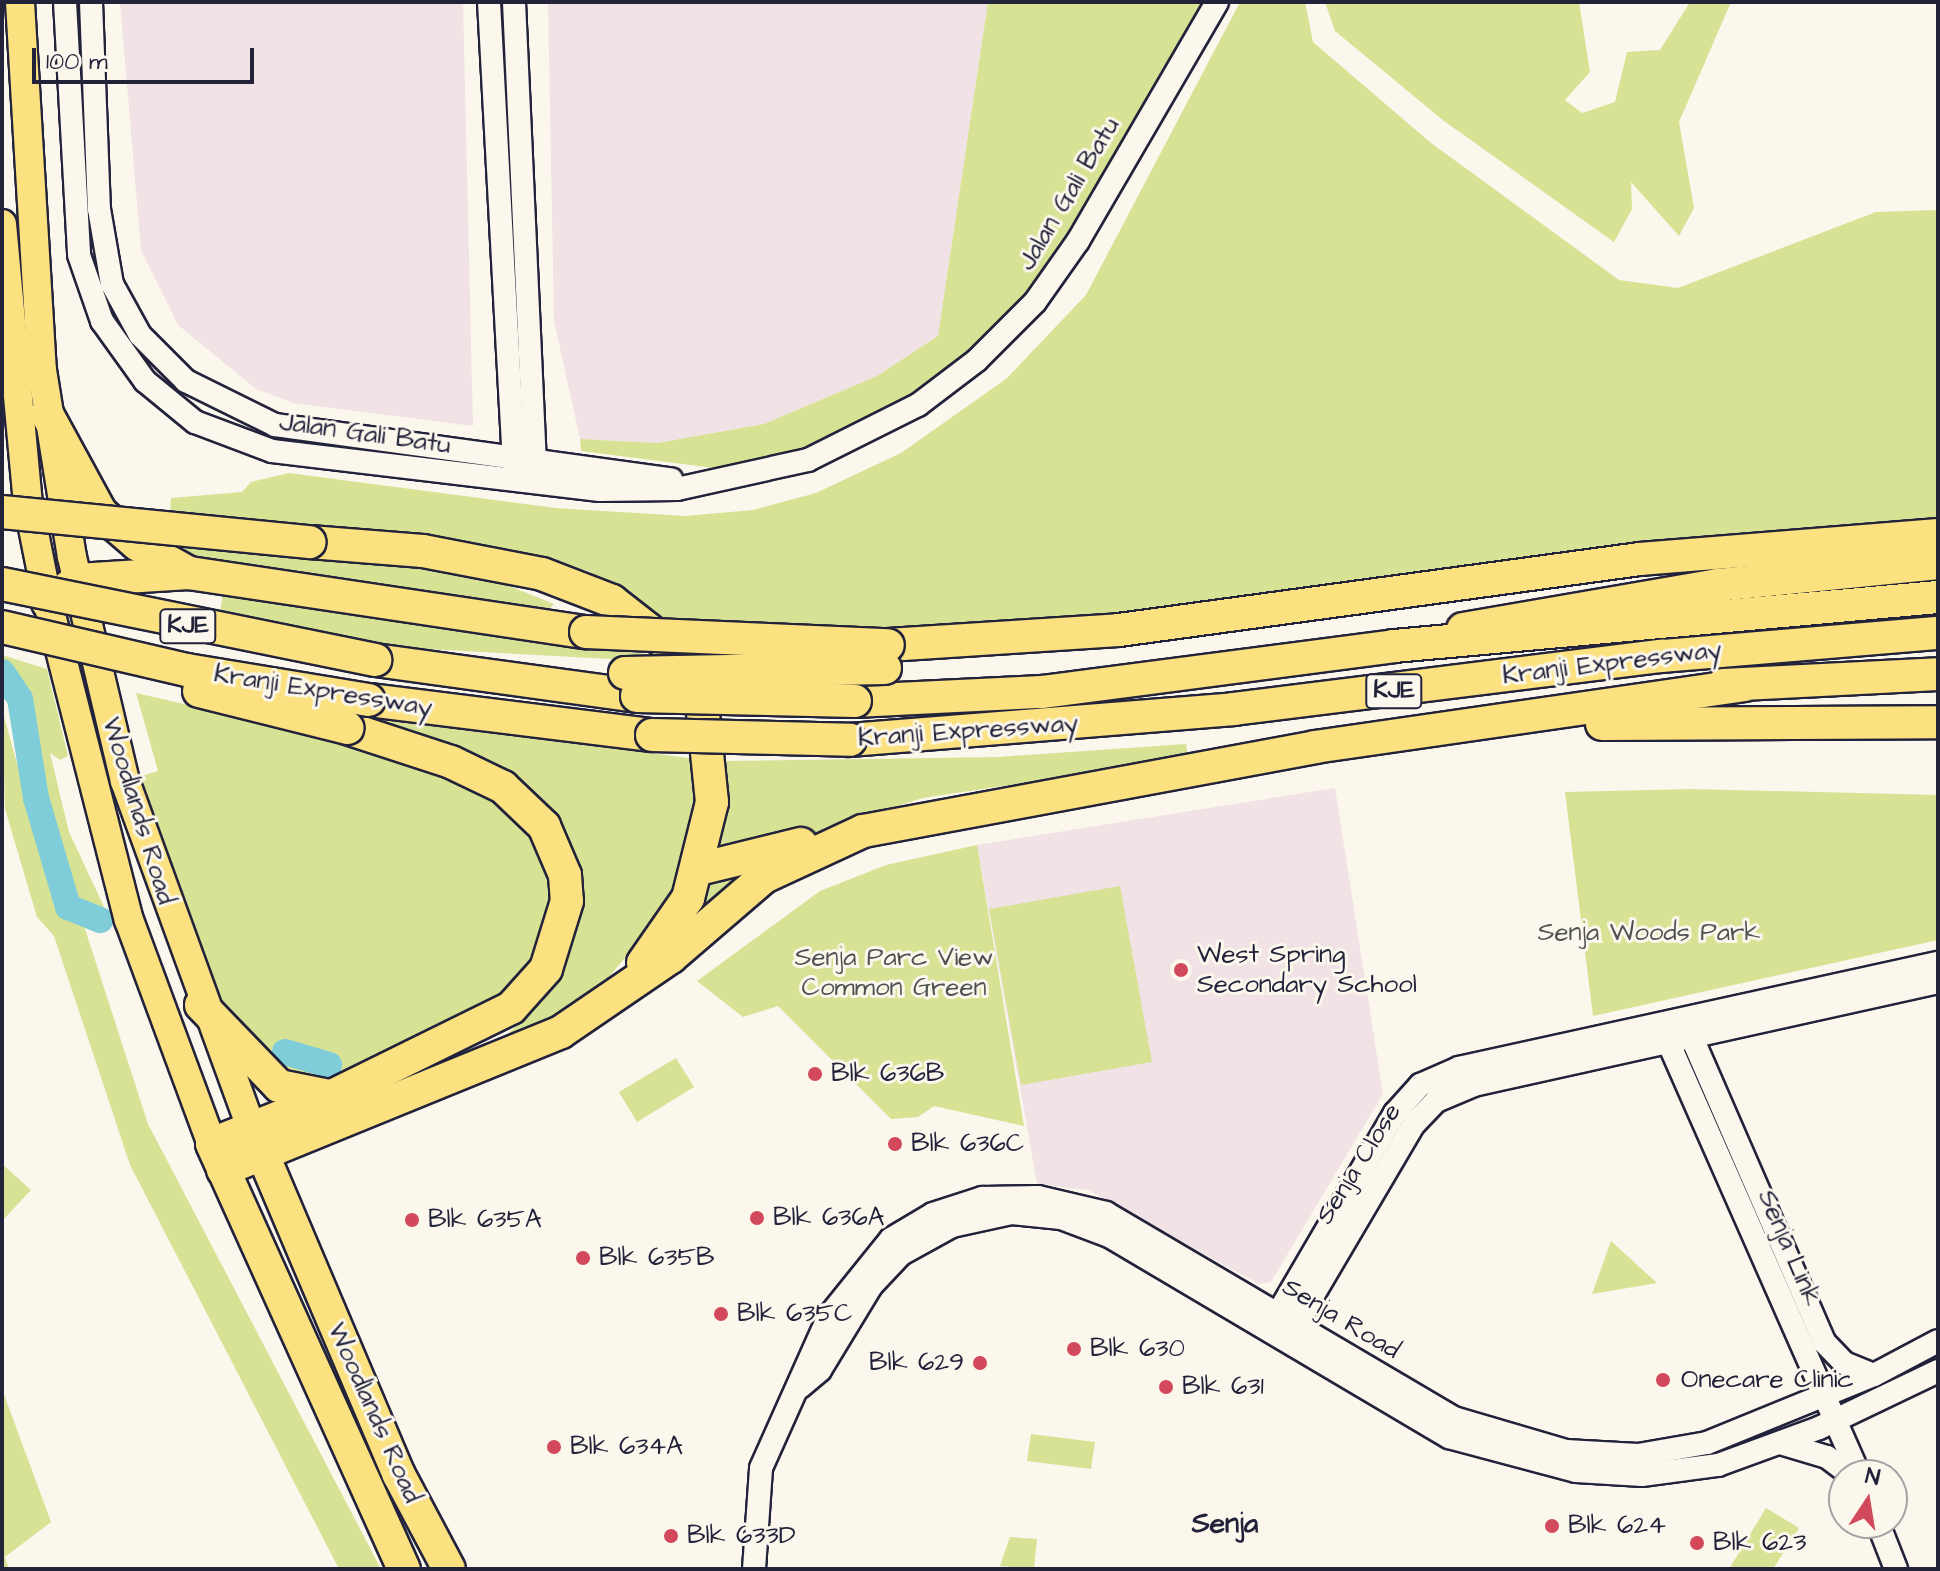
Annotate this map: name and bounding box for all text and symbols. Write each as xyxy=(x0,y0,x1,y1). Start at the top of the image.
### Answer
scale bar xyxy=(36,32,258,82)
text: 100 m xyxy=(46,45,108,79)
street label: Jalan Gali Batu xyxy=(1011,112,1127,276)
street label: Jalan Gali Batu xyxy=(277,407,453,461)
road number: KJE xyxy=(158,606,218,646)
street label: Kranji Expressway xyxy=(1501,634,1723,692)
street label: Kranji Expressway xyxy=(212,658,434,724)
road number: KJE xyxy=(1364,671,1424,711)
street label: Kranji Expressway xyxy=(857,708,1079,754)
street label: Woodlands Road xyxy=(95,714,181,908)
park label: Senja Woods Park xyxy=(1538,917,1760,949)
place label: West Spring Secondary School xyxy=(1197,939,1417,1000)
park label: Senja Parc View Common Green xyxy=(795,942,993,1004)
marker: West Spring Secondary School xyxy=(1172,961,1190,979)
place label: Blk 636B xyxy=(831,1058,944,1090)
marker: Blk 636B xyxy=(806,1065,824,1083)
street label: Senja Close xyxy=(1310,1098,1408,1230)
place label: Blk 636C xyxy=(911,1128,1024,1160)
marker: Blk 636C xyxy=(886,1135,904,1153)
street label: Senja Link xyxy=(1751,1185,1827,1311)
place label: Blk 636A xyxy=(773,1202,884,1234)
place label: Blk 635A xyxy=(428,1204,542,1236)
marker: Blk 636A xyxy=(748,1209,766,1227)
marker: Blk 635A xyxy=(403,1211,421,1229)
place label: Blk 635B xyxy=(599,1242,714,1274)
marker: Blk 635B xyxy=(574,1249,592,1267)
street label: Senja Road xyxy=(1276,1272,1406,1366)
place label: Blk 635C xyxy=(737,1298,852,1330)
marker: Blk 635C xyxy=(712,1305,730,1323)
street label: Woodlands Road xyxy=(320,1318,428,1508)
place label: Blk 630 xyxy=(1090,1333,1185,1365)
marker: Blk 630 xyxy=(1065,1340,1083,1358)
place label: Blk 629 xyxy=(869,1347,964,1379)
marker: Blk 629 xyxy=(971,1354,989,1372)
place label: Onecare Clinic xyxy=(1681,1364,1854,1396)
marker: Onecare Clinic xyxy=(1652,1369,1674,1391)
place label: Blk 631 xyxy=(1182,1371,1264,1403)
marker: Blk 631 xyxy=(1157,1378,1175,1396)
place label: Blk 634A xyxy=(570,1431,683,1463)
marker: Blk 634A xyxy=(545,1438,563,1456)
north arrow xyxy=(1828,1459,1908,1539)
text: N xyxy=(1863,1460,1883,1494)
district label: Senja xyxy=(1192,1507,1258,1541)
place label: Blk 624 xyxy=(1568,1510,1666,1542)
marker: Blk 624 xyxy=(1543,1517,1561,1535)
place label: Blk 633D xyxy=(687,1520,796,1552)
marker: Blk 633D xyxy=(662,1527,680,1545)
place label: Blk 623 xyxy=(1713,1527,1806,1559)
marker: Blk 623 xyxy=(1688,1534,1706,1552)

